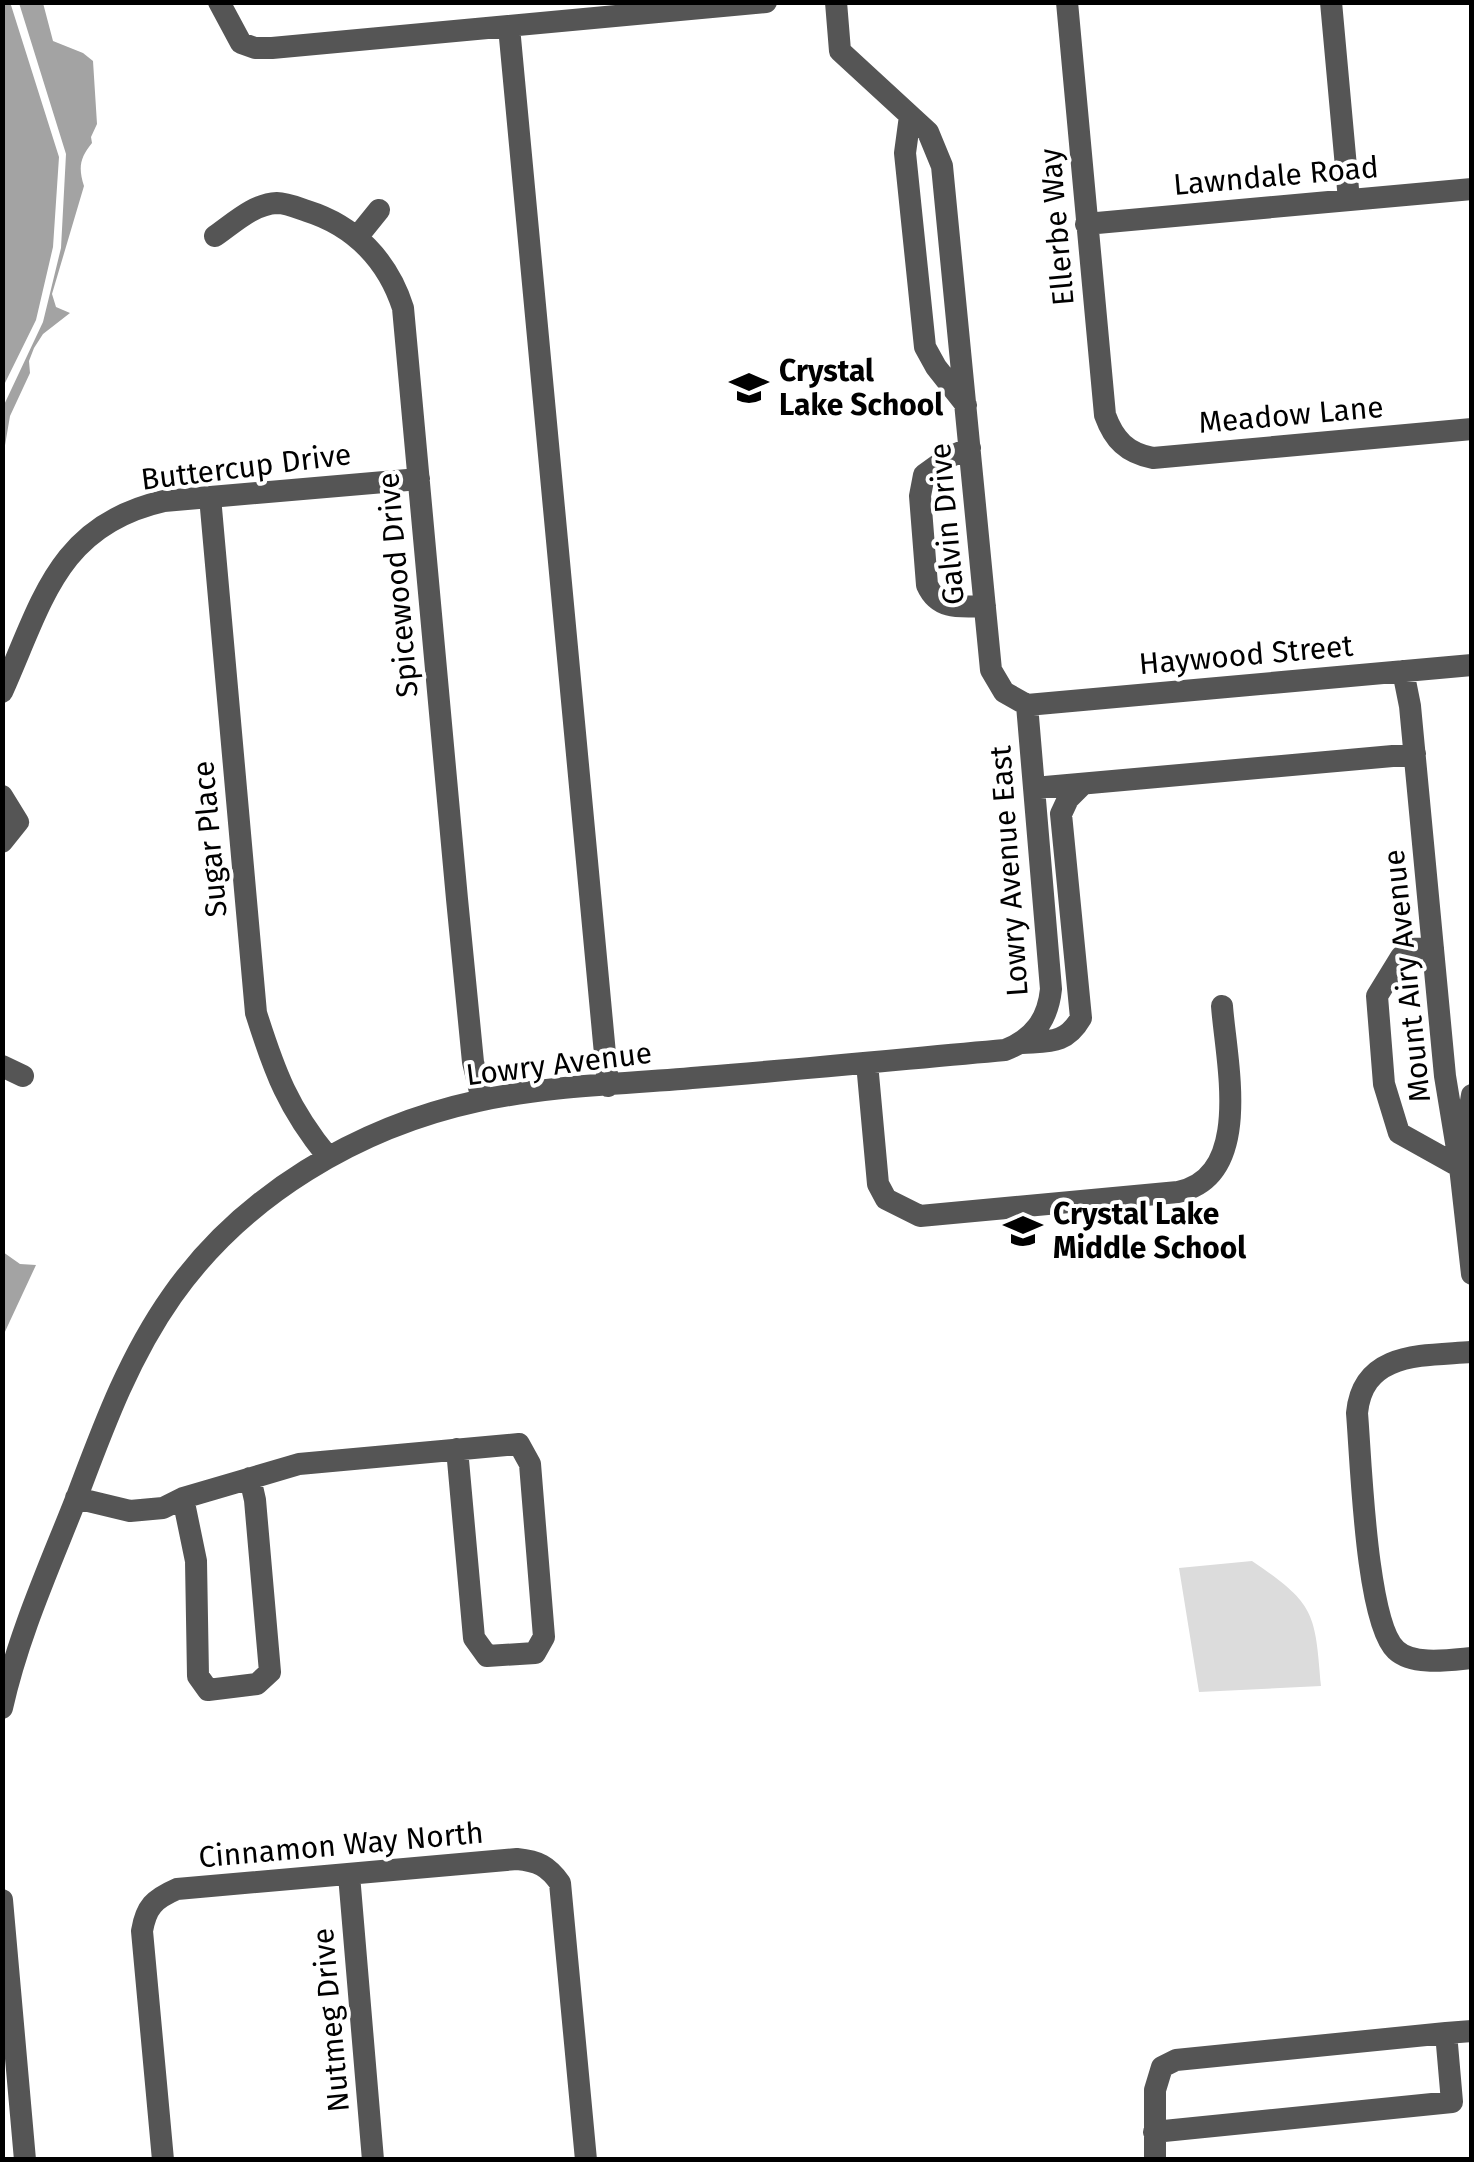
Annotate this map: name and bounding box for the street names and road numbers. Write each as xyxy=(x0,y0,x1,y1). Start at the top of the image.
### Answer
street label: Ellerbe Way xyxy=(1032,147,1082,307)
street label: Lawndale Road xyxy=(1172,149,1380,203)
street label: Meadow Lane xyxy=(1197,389,1385,441)
street label: Buttercup Drive xyxy=(139,436,353,498)
street label: Galvin Drive xyxy=(922,441,972,607)
street label: Spicewood Drive xyxy=(370,471,426,699)
street label: Haywood Street xyxy=(1137,628,1355,682)
street label: Lowry Avenue East xyxy=(982,744,1036,998)
street label: Sugar Place xyxy=(185,759,235,919)
street label: Mount Airy Avenue xyxy=(1376,848,1438,1104)
street label: Lowry Avenue xyxy=(464,1035,654,1093)
street label: Cinnamon Way North xyxy=(197,1815,485,1875)
street label: Nutmeg Drive xyxy=(305,1926,357,2114)

